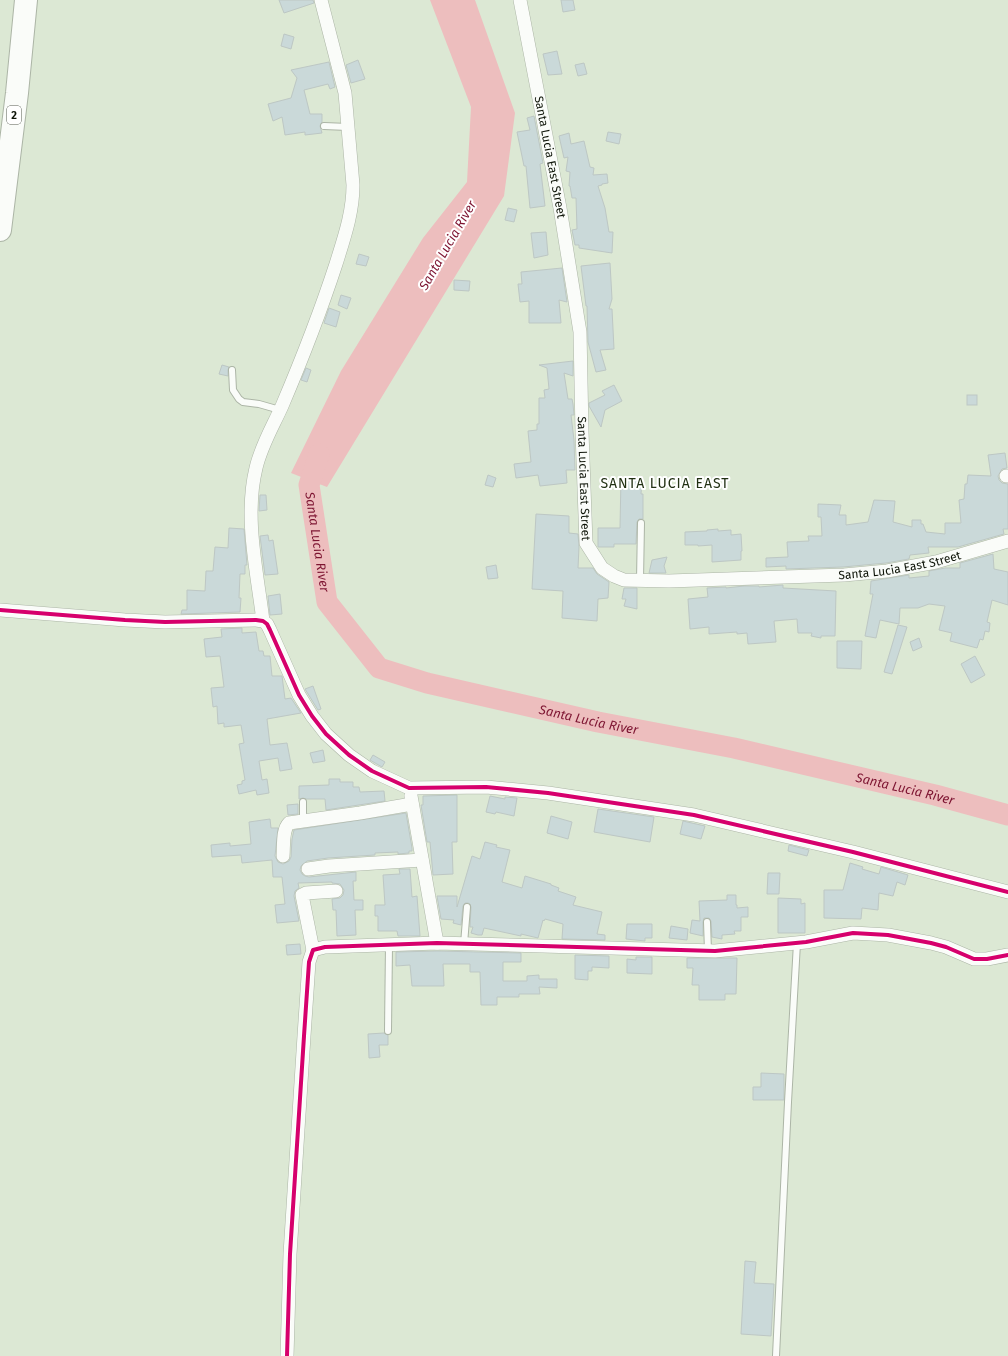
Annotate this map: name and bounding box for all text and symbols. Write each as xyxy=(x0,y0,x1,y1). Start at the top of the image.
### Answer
street label: Santa Lucia East Street xyxy=(532,95,569,220)
road number: 2 xyxy=(7,106,21,124)
water label: Santa Lucia River xyxy=(415,197,480,293)
street label: Santa Lucia East Street xyxy=(575,416,593,541)
district label: SANTA LUCIA EAST xyxy=(600,475,730,492)
water label: Santa Lucia River xyxy=(302,490,332,594)
street label: Santa Lucia East Street xyxy=(838,548,963,582)
water label: Santa Lucia River xyxy=(537,702,640,738)
water label: Santa Lucia River xyxy=(853,770,957,808)

